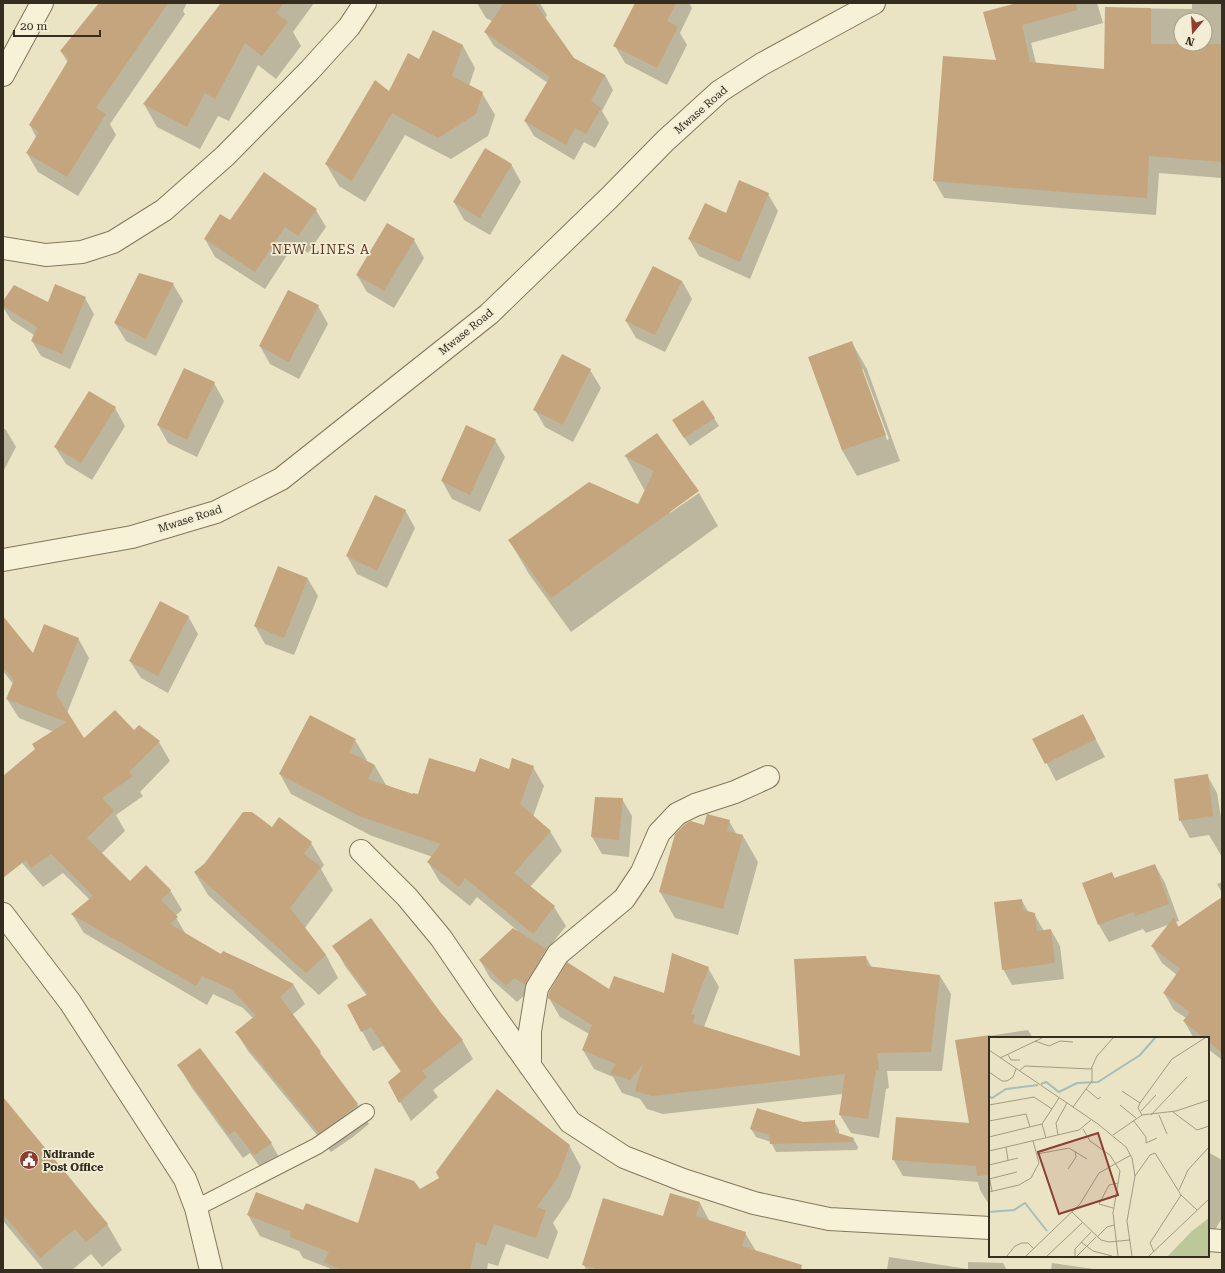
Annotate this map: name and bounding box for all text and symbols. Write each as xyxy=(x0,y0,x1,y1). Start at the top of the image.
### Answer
scale bar xyxy=(14,12,100,38)
north arrow xyxy=(1173,12,1213,52)
text: 20 m xyxy=(20,19,47,33)
text: N xyxy=(1184,33,1196,49)
street label: Mwase Road xyxy=(672,83,730,137)
district label: NEW LINES A xyxy=(272,242,370,257)
street label: Mwase Road xyxy=(436,306,496,358)
street label: Mwase Road xyxy=(156,503,224,535)
inset map xyxy=(989,1037,1209,1257)
place label: Ndirande Post Office xyxy=(43,1148,104,1174)
public building icon: Ndirande Post Office xyxy=(18,1149,40,1171)

